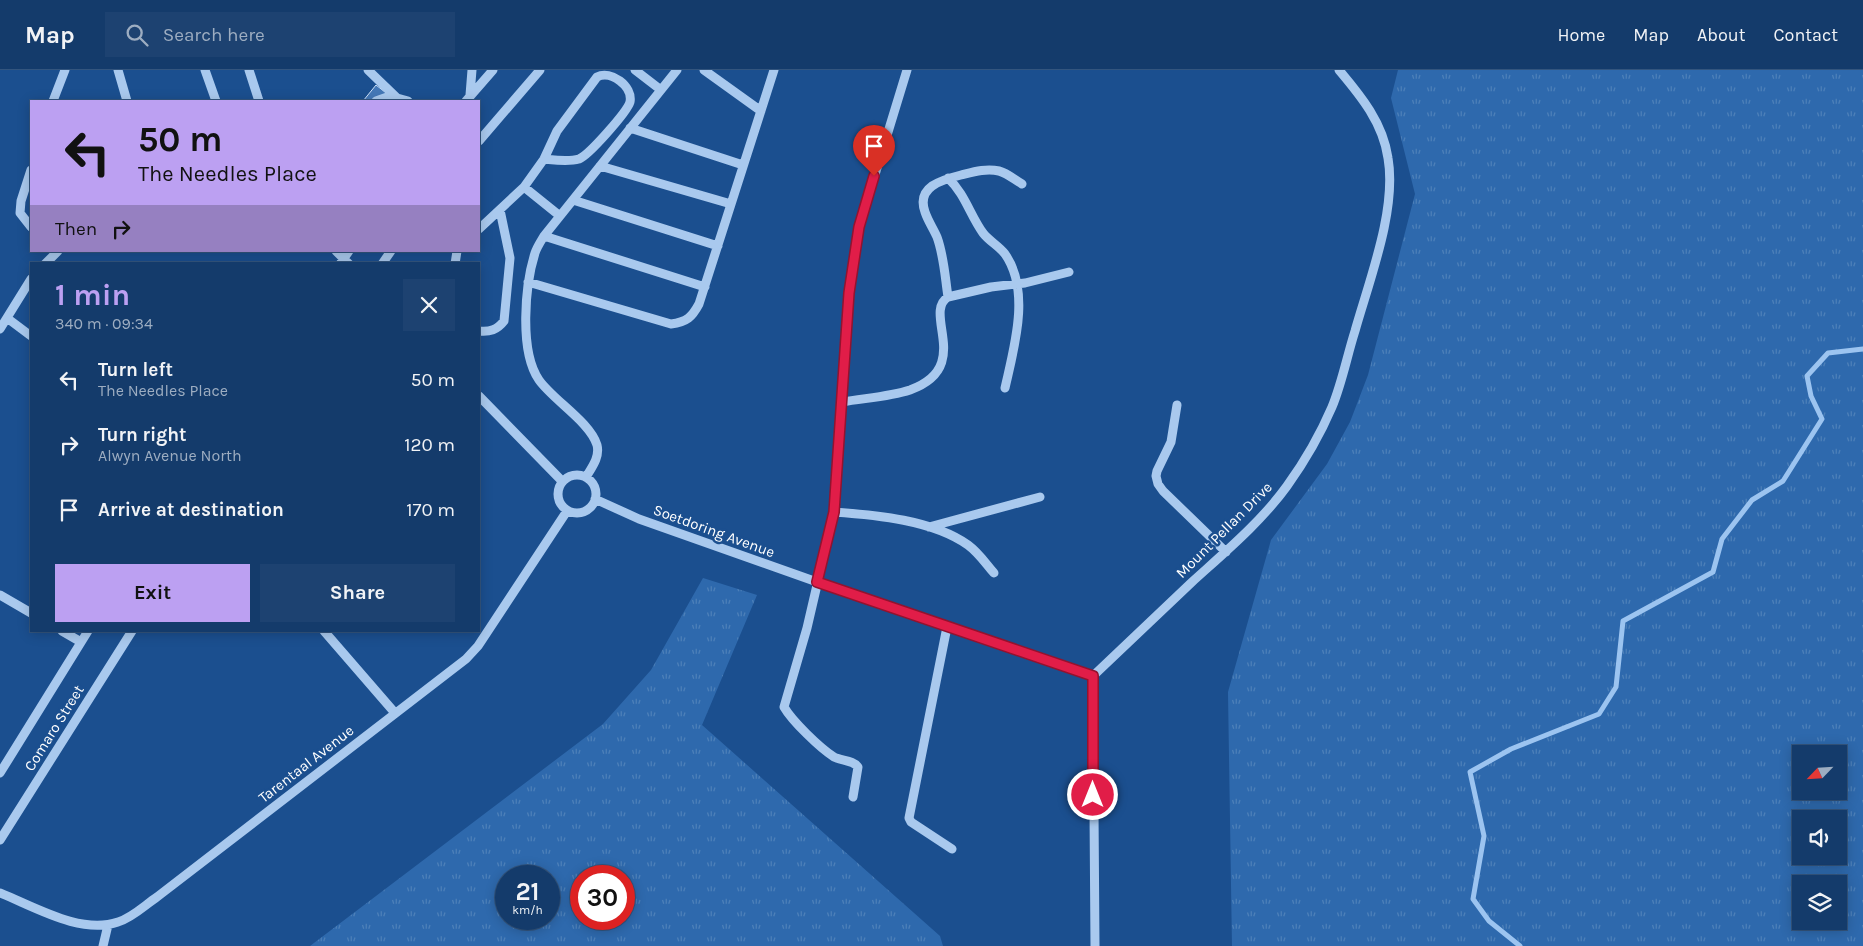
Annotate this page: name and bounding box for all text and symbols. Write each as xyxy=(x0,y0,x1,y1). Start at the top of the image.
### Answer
search box xyxy=(105,12,455,57)
text: Map xyxy=(25,21,75,49)
icon: search xyxy=(123,21,151,49)
text: Search here xyxy=(163,24,265,46)
text: Home xyxy=(1557,24,1605,46)
text: Map xyxy=(1633,24,1669,46)
text: About xyxy=(1697,24,1746,46)
text: Contact xyxy=(1774,24,1838,46)
text: 50 m xyxy=(138,119,223,160)
icon: left xyxy=(55,120,120,185)
pin xyxy=(853,125,895,176)
icon: arrive xyxy=(860,132,888,160)
text: The Needles Place xyxy=(138,161,317,187)
icon: right xyxy=(107,215,135,243)
text: Then xyxy=(55,218,97,240)
text: 1 min xyxy=(55,277,130,313)
button: close xyxy=(403,279,455,331)
text: 340 m · 09:34 xyxy=(55,314,153,333)
text: Turn left xyxy=(98,359,173,381)
icon: left xyxy=(55,366,83,394)
text: 50 m xyxy=(411,369,455,391)
text: The Needles Place xyxy=(98,381,228,400)
text: Turn right xyxy=(98,424,187,446)
icon: right xyxy=(55,431,83,459)
text: 120 m xyxy=(404,434,455,456)
text: Alwyn Avenue North xyxy=(98,446,242,465)
street label: Mount Pellan Drive xyxy=(1172,478,1276,582)
icon: arrive xyxy=(55,496,83,524)
text: Arrive at destination xyxy=(98,499,284,521)
text: 170 m xyxy=(406,499,455,521)
street label: Soetdoring Avenue xyxy=(651,501,777,561)
button: Exit xyxy=(55,564,250,622)
button: Share xyxy=(260,564,455,622)
street label: Comaro Street xyxy=(20,681,88,774)
street label: Tarentaal Avenue xyxy=(255,721,357,807)
north arrow xyxy=(1792,745,1848,800)
map controls xyxy=(1792,745,1847,930)
position arrow xyxy=(1066,768,1118,820)
button: sound xyxy=(1792,810,1847,865)
speed limit sign: 30 xyxy=(570,865,635,930)
button: layers xyxy=(1792,875,1847,930)
text: 21 xyxy=(515,877,540,906)
text: km/h xyxy=(512,903,543,917)

